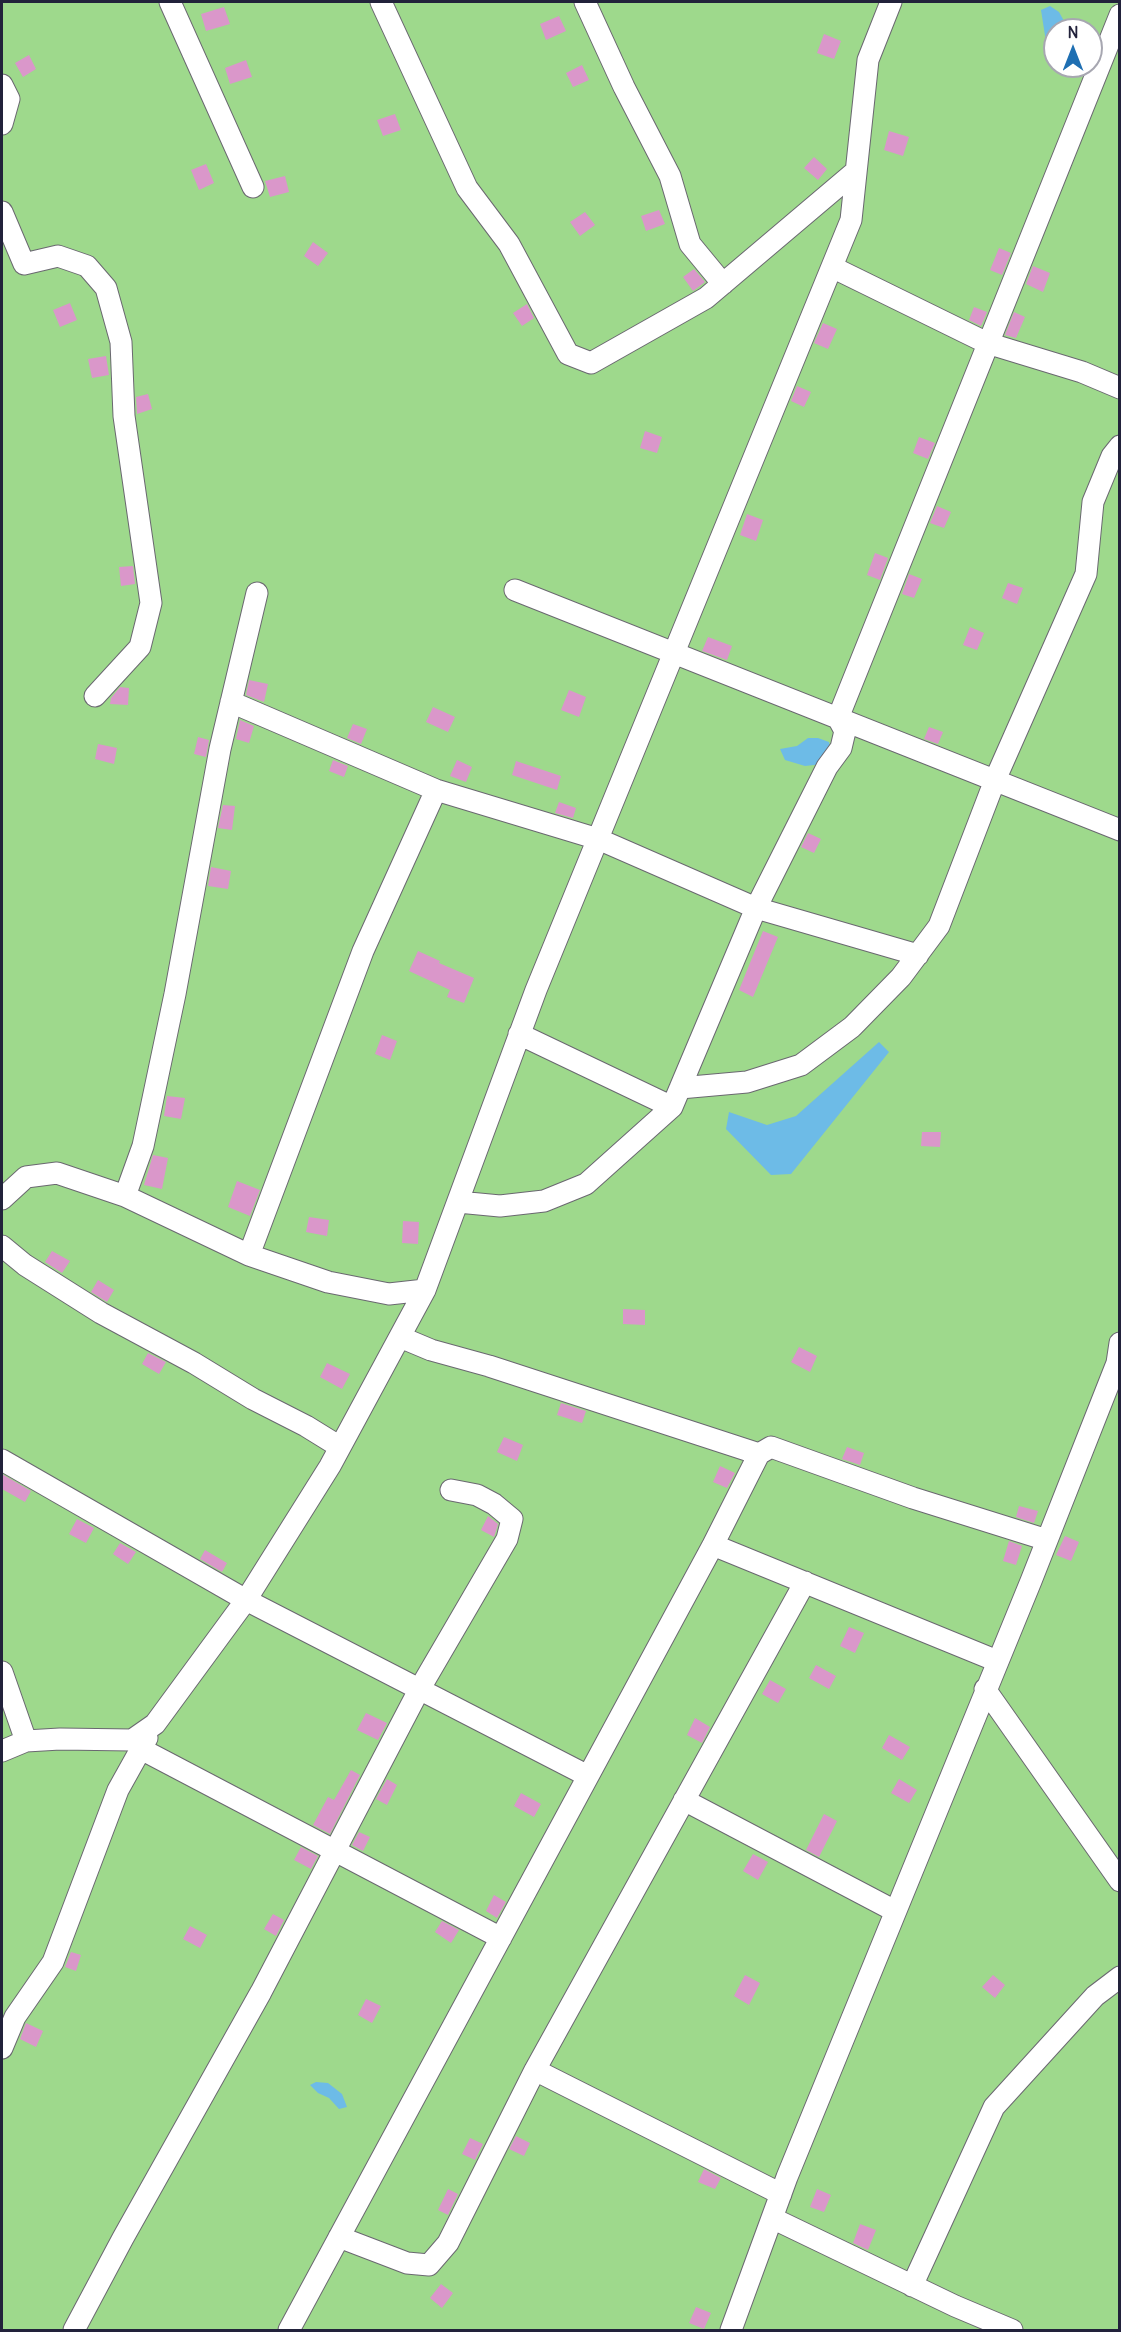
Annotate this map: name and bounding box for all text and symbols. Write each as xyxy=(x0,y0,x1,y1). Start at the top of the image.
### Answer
north arrow xyxy=(1043,18,1103,78)
text: N xyxy=(1067,22,1079,42)

